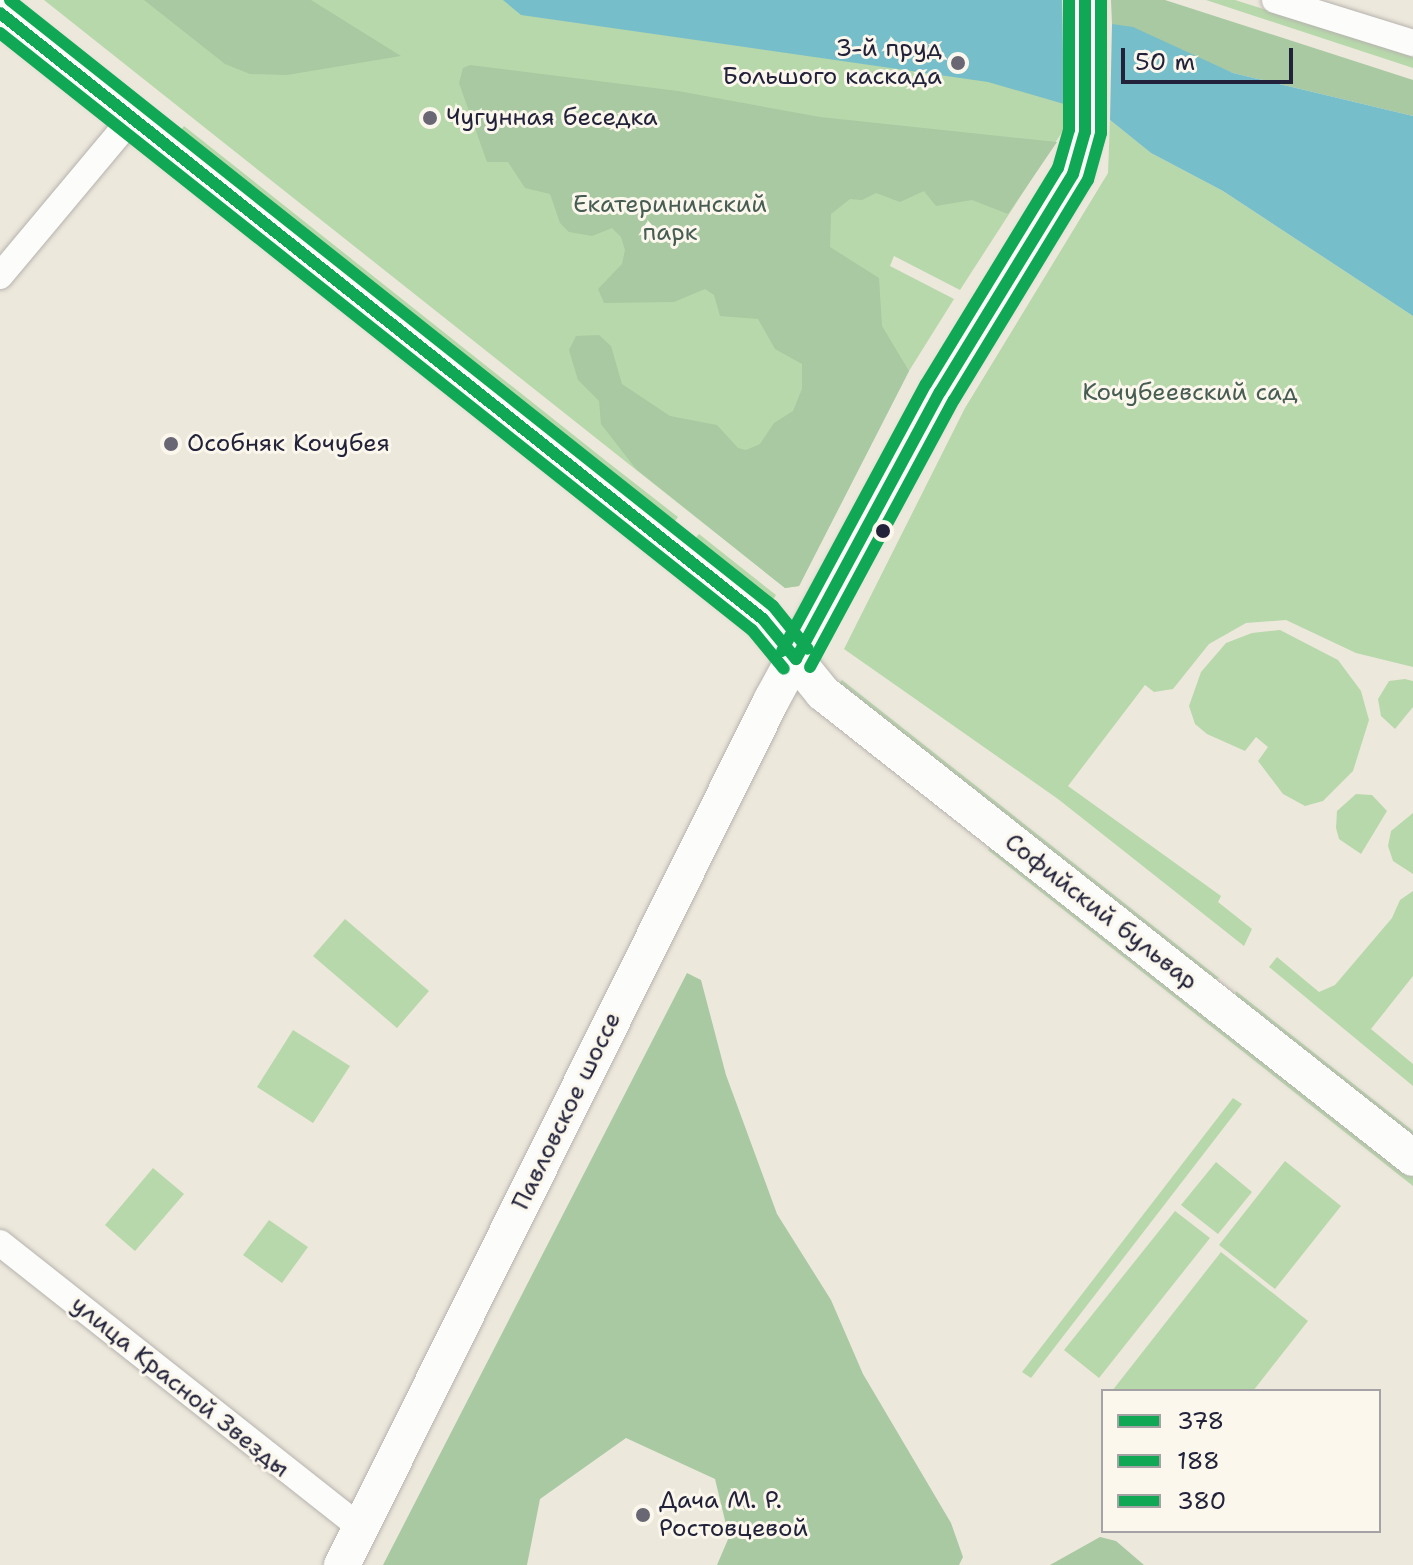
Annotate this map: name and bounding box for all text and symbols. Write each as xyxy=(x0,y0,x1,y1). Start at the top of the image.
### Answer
scale bar xyxy=(1125,32,1297,82)
place label: 3-й пруд Большого каскада xyxy=(722,35,942,91)
text: 50 m xyxy=(1135,46,1195,78)
marker: 3-й пруд Большого каскада xyxy=(949,54,967,72)
place label: Чугунная беседка xyxy=(446,104,658,132)
marker: Чугунная беседка xyxy=(421,109,439,127)
park label: Екатерининский парк xyxy=(573,191,767,247)
park label: Кочубеевский сад xyxy=(1082,379,1298,407)
place label: Особняк Кочубея xyxy=(187,430,390,458)
marker: Особняк Кочубея xyxy=(162,435,180,453)
unlabelled marker xyxy=(875,523,891,539)
street label: Софийский бульвар xyxy=(999,828,1203,996)
street label: Павловское шоссе xyxy=(507,1007,627,1215)
street label: улица Красной Звезды xyxy=(65,1290,295,1484)
legend xyxy=(1101,1389,1381,1533)
text: 378 xyxy=(1177,1405,1224,1437)
text: 188 xyxy=(1177,1445,1220,1477)
text: 380 xyxy=(1177,1485,1226,1517)
place label: Дача М. Р. Ростовцевой xyxy=(659,1487,808,1543)
marker: Дача М. Р. Ростовцевой xyxy=(634,1506,652,1524)

